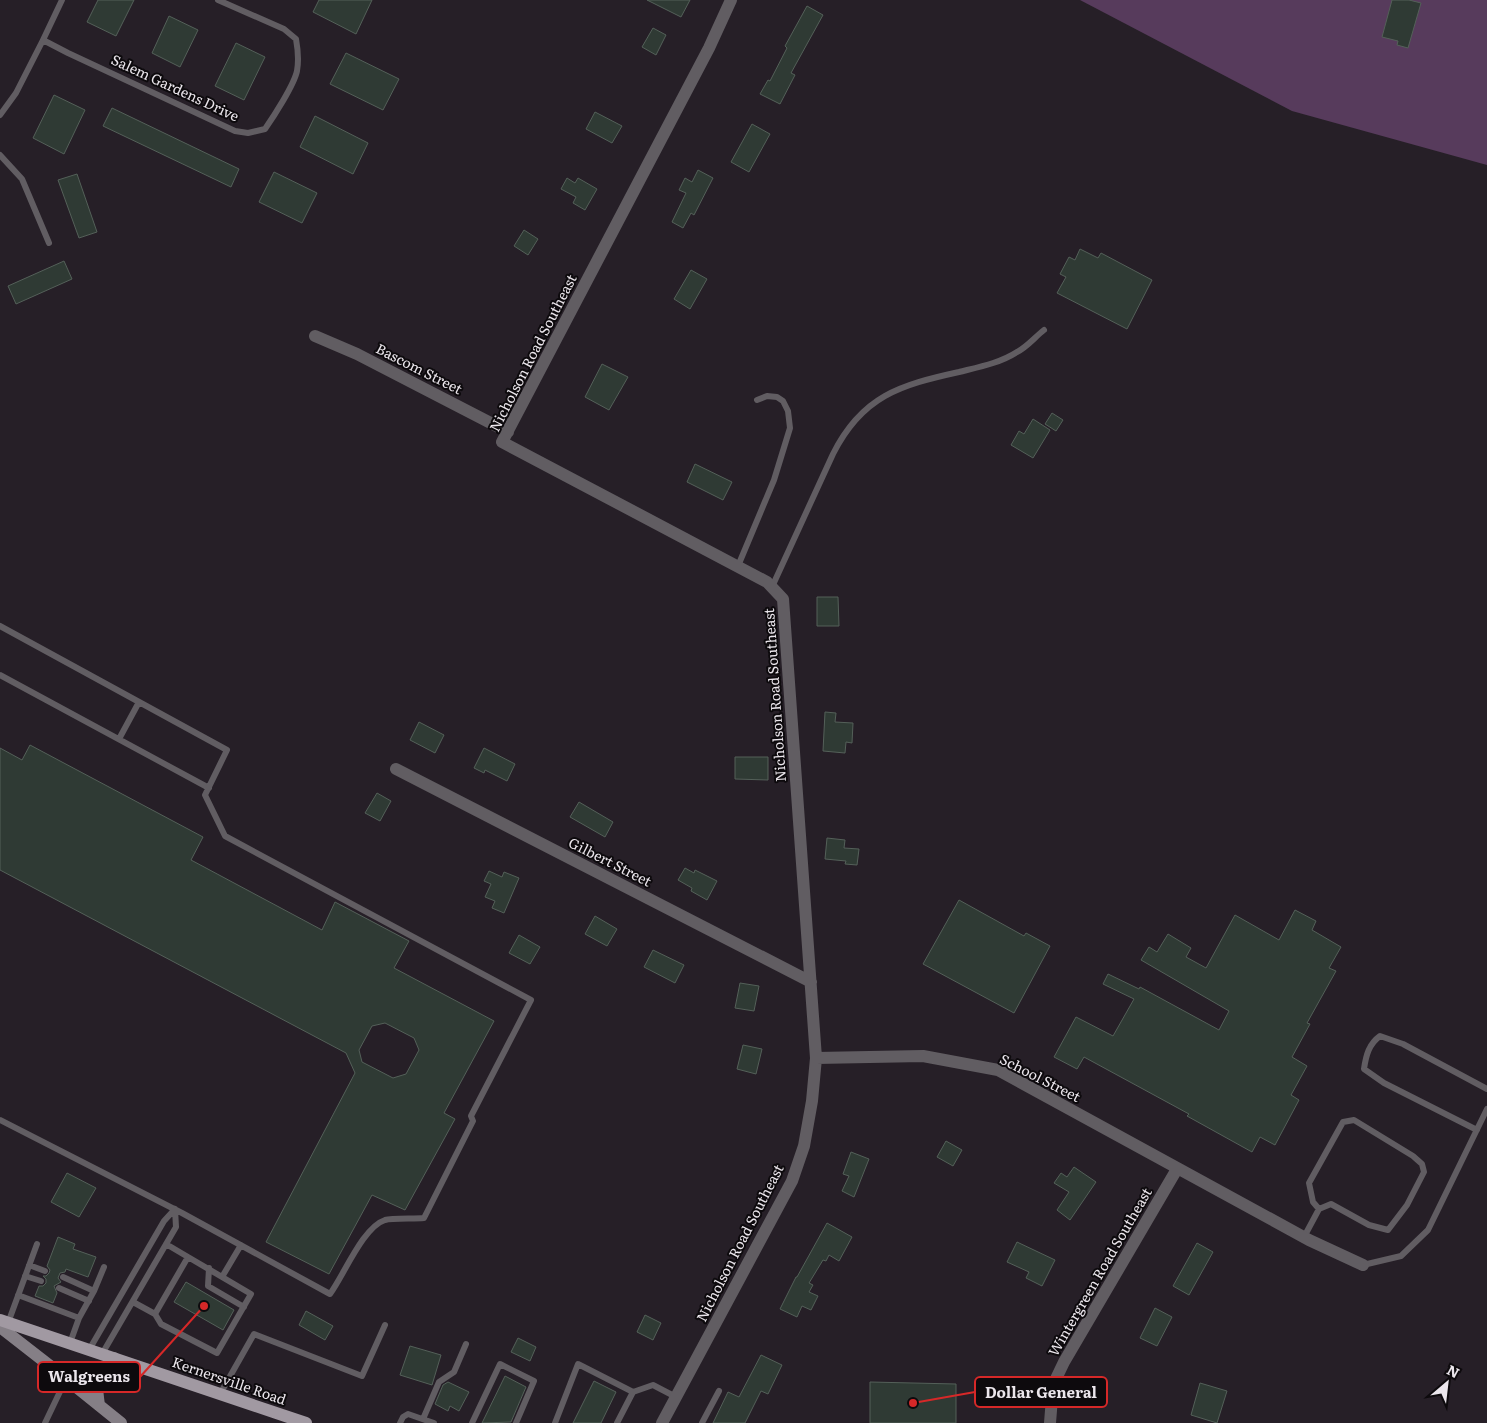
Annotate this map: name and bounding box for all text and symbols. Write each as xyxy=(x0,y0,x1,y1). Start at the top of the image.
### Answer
street label: Salem Gardens Drive xyxy=(108,49,243,125)
street label: Nicholson Road Southeast xyxy=(484,270,581,435)
street label: Bascom Street xyxy=(373,338,466,399)
street label: Nicholson Road Southeast xyxy=(758,607,790,783)
street label: Gilbert Street xyxy=(566,832,656,891)
street label: School Street xyxy=(997,1048,1085,1106)
street label: Nicholson Road Southeast xyxy=(691,1160,788,1325)
street label: Wintergreen Road Southeast xyxy=(1043,1183,1156,1360)
street label: Kernersville Road xyxy=(170,1351,289,1409)
north arrow xyxy=(1422,1358,1472,1408)
text: N xyxy=(1444,1359,1464,1382)
callout: Walgreens xyxy=(38,1362,140,1392)
text: Walgreens xyxy=(48,1364,130,1387)
callout: Dollar General xyxy=(975,1377,1107,1407)
text: Dollar General xyxy=(985,1380,1098,1403)

